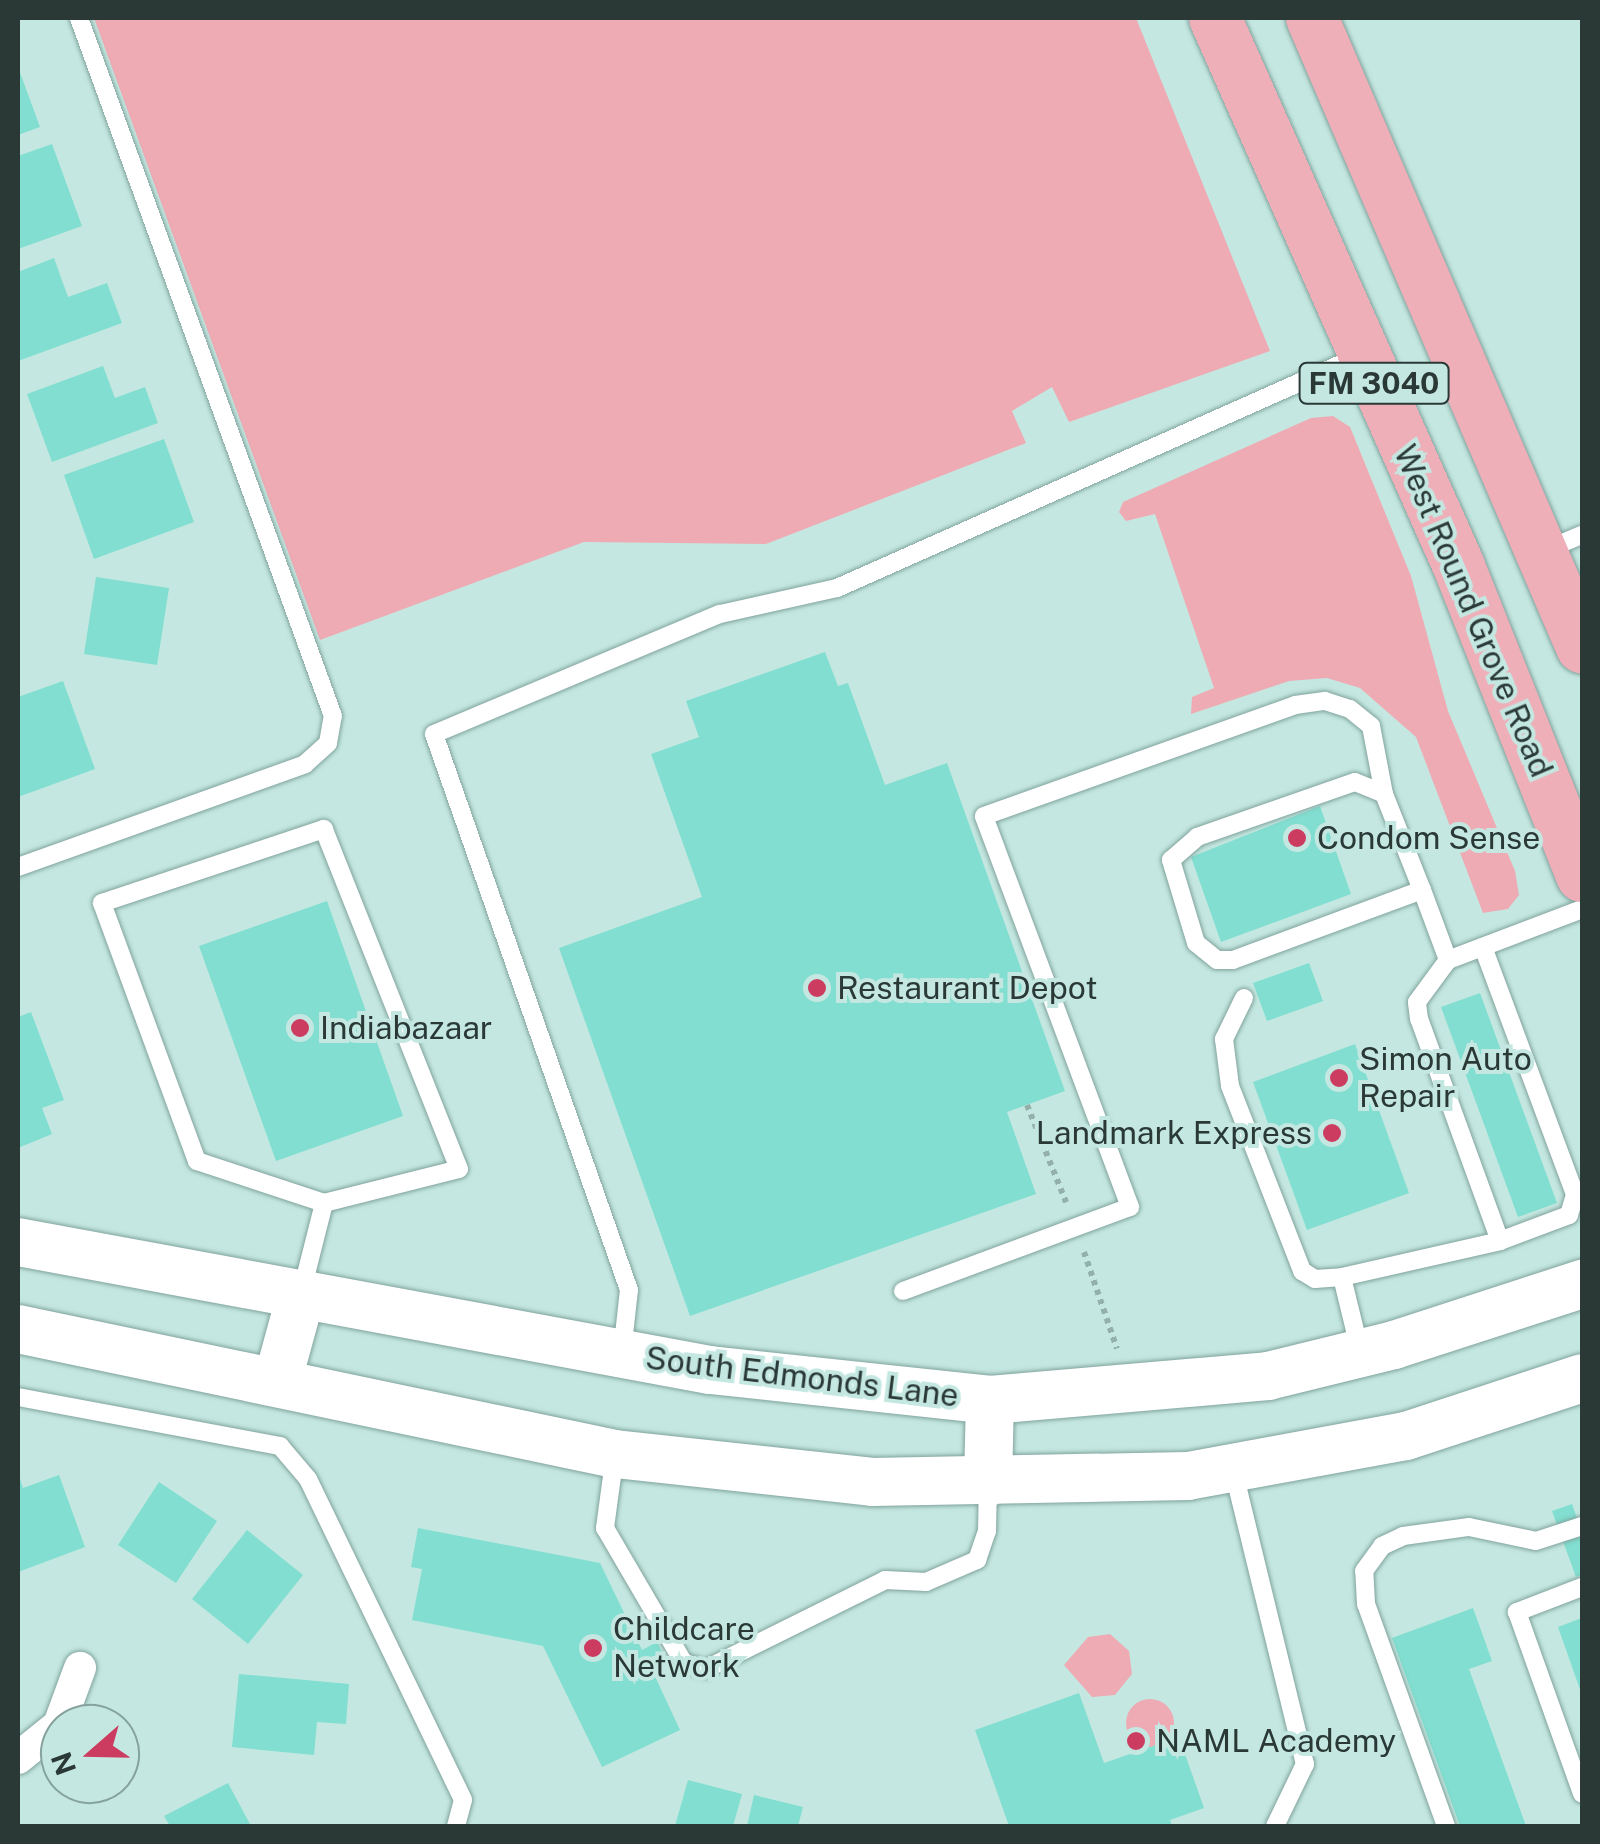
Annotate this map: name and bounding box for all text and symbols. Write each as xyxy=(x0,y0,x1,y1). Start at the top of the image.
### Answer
road number: FM 3040 xyxy=(1296,358,1452,408)
street label: West Round Grove Road xyxy=(1386,439,1560,783)
place label: Condom Sense xyxy=(1317,819,1540,857)
marker: Condom Sense xyxy=(1286,827,1308,849)
place label: Restaurant Depot xyxy=(837,969,1098,1007)
marker: Restaurant Depot xyxy=(806,977,828,999)
place label: Indiabazaar xyxy=(320,1009,492,1047)
marker: Indiabazaar xyxy=(289,1017,311,1039)
place label: Simon Auto Repair xyxy=(1359,1041,1532,1116)
marker: Simon Auto Repair xyxy=(1328,1067,1350,1089)
place label: Landmark Express xyxy=(1036,1114,1312,1152)
marker: Landmark Express xyxy=(1321,1122,1343,1144)
street label: South Edmonds Lane xyxy=(643,1339,961,1415)
place label: Childcare Network xyxy=(613,1611,755,1686)
marker: Childcare Network xyxy=(582,1637,604,1659)
north arrow xyxy=(40,1704,140,1804)
place label: NAML Academy xyxy=(1156,1722,1396,1760)
marker: NAML Academy xyxy=(1125,1730,1147,1752)
text: N xyxy=(44,1748,82,1780)

